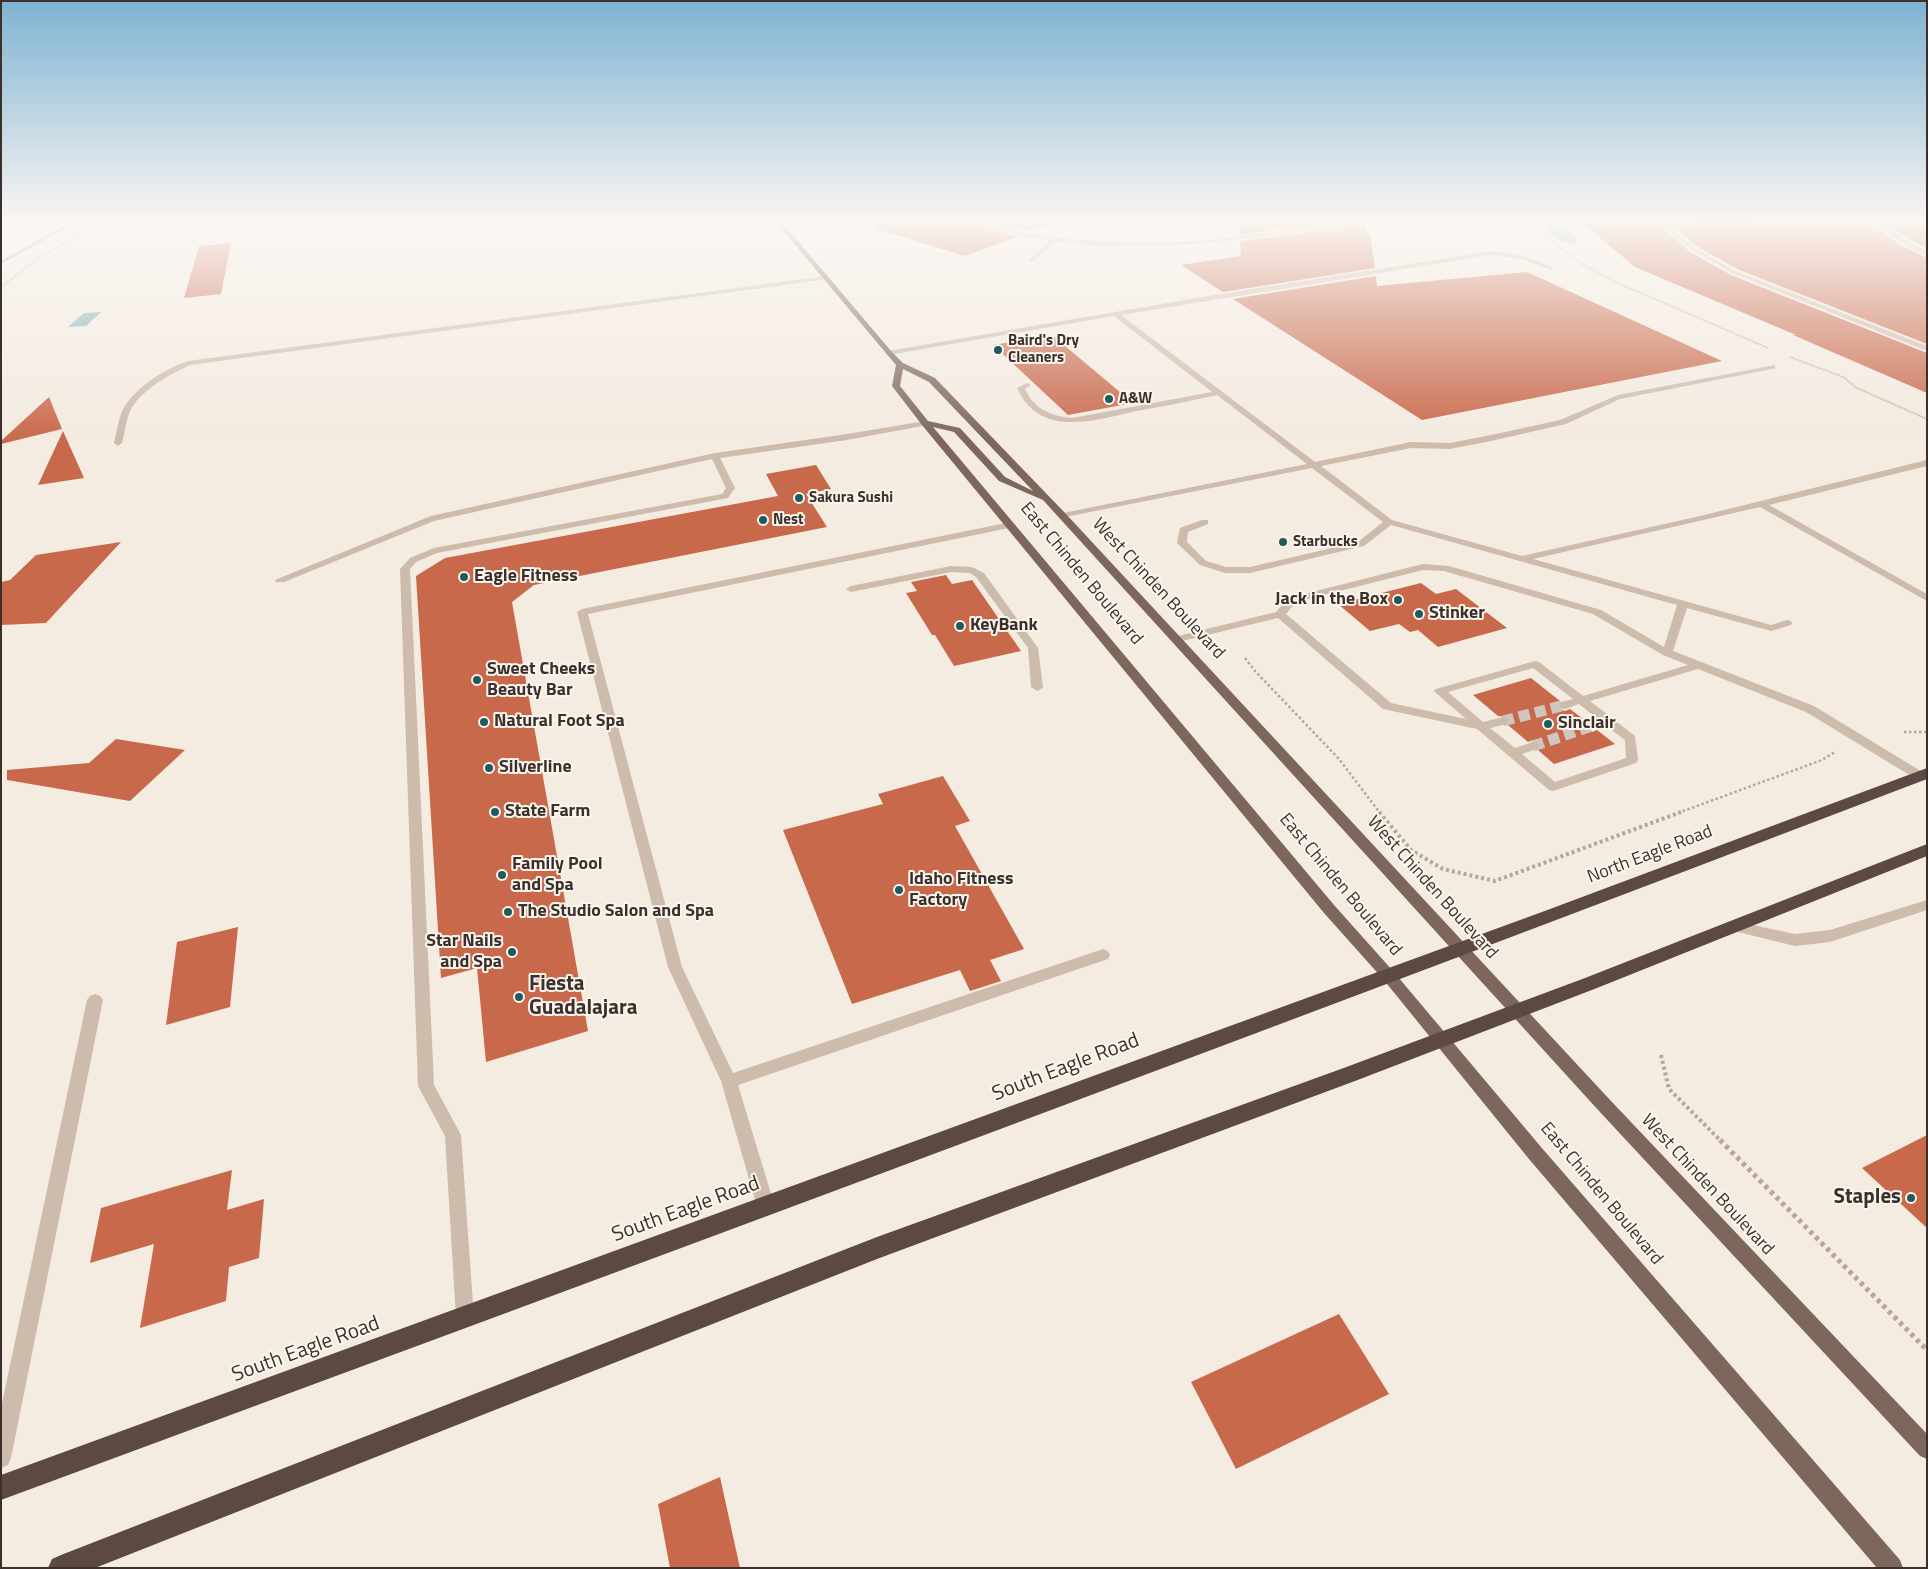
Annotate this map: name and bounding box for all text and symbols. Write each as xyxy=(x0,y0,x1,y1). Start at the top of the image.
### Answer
place label: Baird's Dry Cleaners xyxy=(1008,332,1079,367)
marker: Baird's Dry Cleaners xyxy=(992,344,1004,356)
place label: A&W xyxy=(1119,390,1152,408)
marker: A&W xyxy=(1103,393,1115,405)
place label: Sakura Sushi xyxy=(809,489,893,507)
marker: Sakura Sushi xyxy=(793,492,805,504)
street label: East Chinden Boulevard xyxy=(1015,498,1147,650)
place label: Nest xyxy=(773,511,803,529)
marker: Nest xyxy=(757,514,769,526)
street label: West Chinden Boulevard xyxy=(1087,514,1229,664)
place label: Starbucks xyxy=(1293,533,1358,551)
marker: Starbucks xyxy=(1277,536,1289,548)
place label: Eagle Fitness xyxy=(474,566,578,588)
marker: Eagle Fitness xyxy=(458,571,470,583)
place label: Jack in the Box xyxy=(1275,589,1388,611)
marker: Jack in the Box xyxy=(1392,594,1404,606)
place label: Stinker xyxy=(1429,603,1485,625)
marker: Stinker xyxy=(1413,608,1425,620)
place label: KeyBank xyxy=(970,615,1038,637)
marker: KeyBank xyxy=(954,620,966,632)
place label: Sweet Cheeks Beauty Bar xyxy=(487,659,595,702)
marker: Sweet Cheeks Beauty Bar xyxy=(471,674,483,686)
place label: Natural Foot Spa xyxy=(494,711,625,733)
place label: Sinclair xyxy=(1558,713,1616,735)
marker: Natural Foot Spa xyxy=(478,716,490,728)
marker: Sinclair xyxy=(1542,718,1554,730)
place label: Silverline xyxy=(499,757,572,779)
marker: Silverline xyxy=(483,762,495,774)
place label: State Farm xyxy=(505,801,590,823)
marker: State Farm xyxy=(489,806,501,818)
street label: East Chinden Boulevard xyxy=(1274,809,1406,961)
street label: West Chinden Boulevard xyxy=(1362,812,1502,964)
street label: North Eagle Road xyxy=(1584,821,1716,889)
place label: Family Pool and Spa xyxy=(512,854,603,896)
marker: Family Pool and Spa xyxy=(496,869,508,881)
place label: Idaho Fitness Factory xyxy=(909,869,1014,912)
marker: Idaho Fitness Factory xyxy=(893,884,905,896)
place label: The Studio Salon and Spa xyxy=(518,901,714,923)
marker: The Studio Salon and Spa xyxy=(502,906,514,918)
place label: Star Nails and Spa xyxy=(426,931,502,974)
marker: Star Nails and Spa xyxy=(506,946,518,958)
place label: Fiesta Guadalajara xyxy=(529,972,638,1022)
marker: Fiesta Guadalajara xyxy=(513,991,525,1003)
street label: South Eagle Road xyxy=(989,1028,1143,1108)
street label: West Chinden Boulevard xyxy=(1636,1110,1778,1260)
street label: East Chinden Boulevard xyxy=(1535,1118,1667,1270)
street label: South Eagle Road xyxy=(609,1172,763,1248)
place label: Staples xyxy=(1834,1185,1901,1211)
marker: Staples xyxy=(1905,1192,1917,1204)
street label: South Eagle Road xyxy=(229,1312,383,1388)

